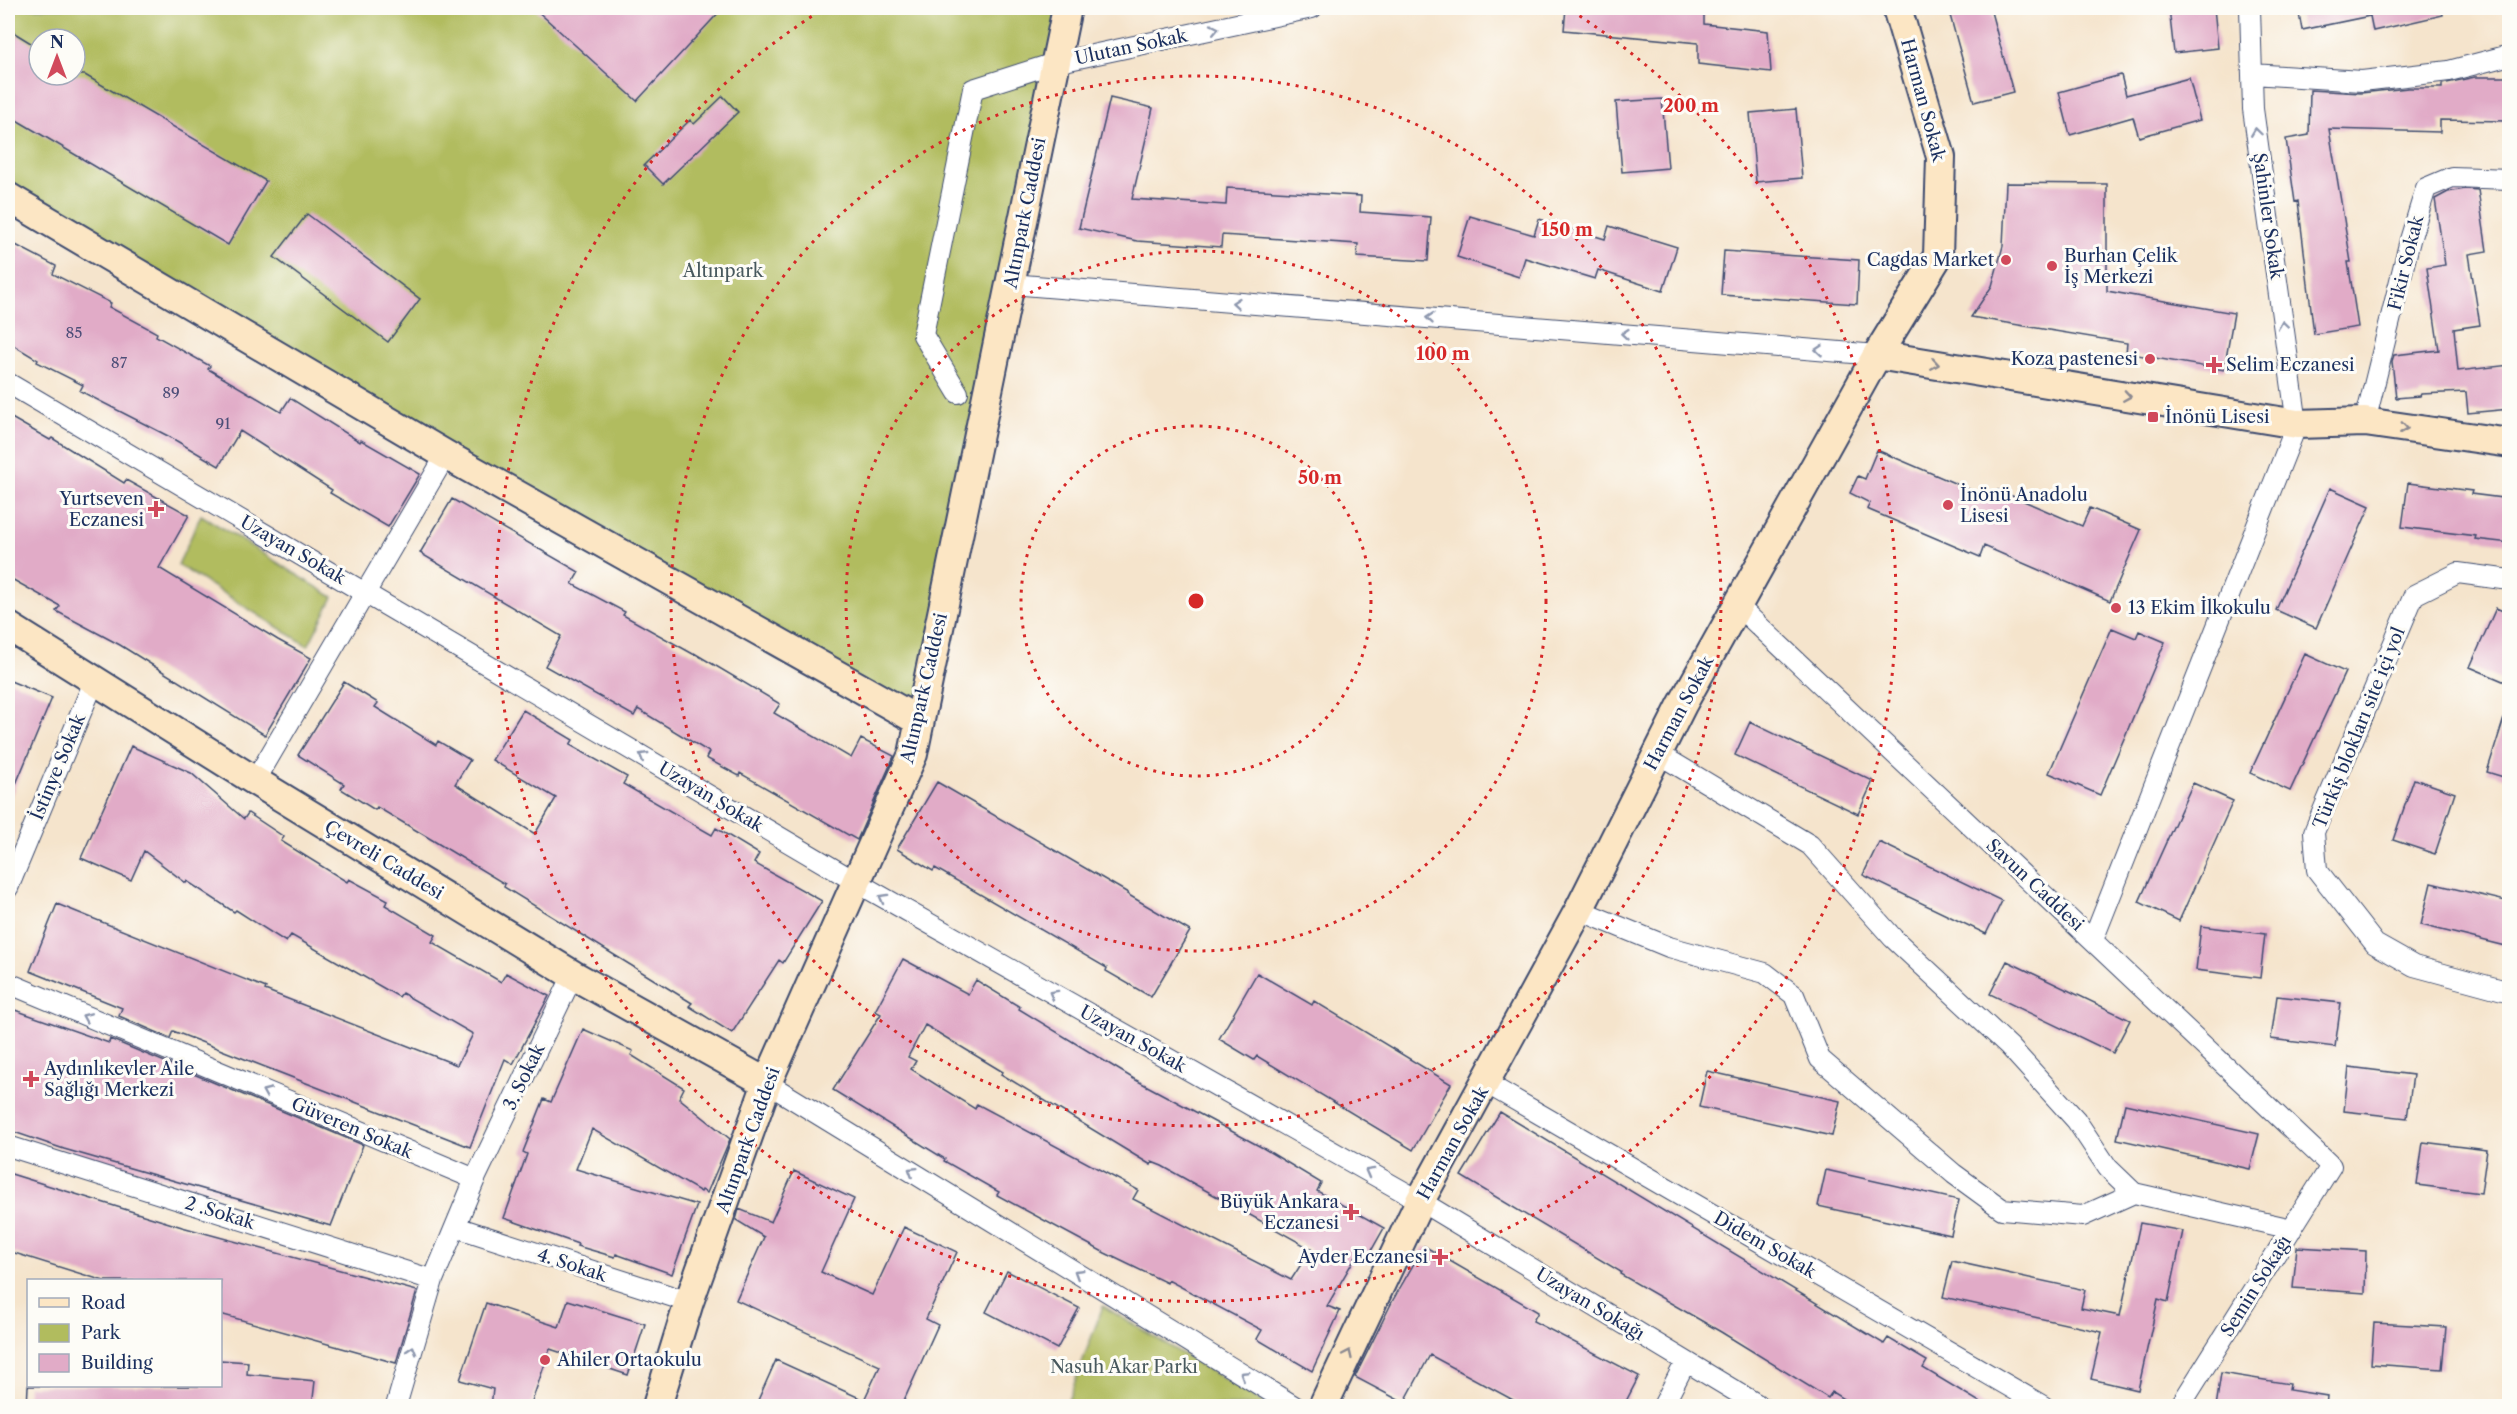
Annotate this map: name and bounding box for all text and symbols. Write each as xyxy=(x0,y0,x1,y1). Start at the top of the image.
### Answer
one-way arrow xyxy=(1210,23,1220,36)
street label: Ulutan Sokak xyxy=(1073,24,1191,70)
north arrow xyxy=(27,27,87,87)
text: N xyxy=(50,32,64,52)
street label: Harman Sokak xyxy=(1896,36,1950,165)
text: 200 m xyxy=(1663,95,1719,117)
one-way arrow xyxy=(2250,127,2263,136)
street label: Altınpark Caddesi xyxy=(999,135,1051,291)
street label: Şahinler Sokak xyxy=(2248,151,2288,282)
street label: Fikir Sokak xyxy=(2384,212,2429,313)
text: 150 m xyxy=(1541,219,1593,241)
place label: Burhan Çelik İş Merkezi xyxy=(2064,245,2179,288)
place label: Cagdas Market xyxy=(1867,249,1995,271)
marker: Cagdas Market xyxy=(1999,253,2013,267)
marker: Burhan Çelik İş Merkezi xyxy=(2045,259,2059,273)
park label: Altınpark xyxy=(682,260,765,282)
one-way arrow xyxy=(1231,297,1240,310)
one-way arrow xyxy=(1426,312,1435,325)
one-way arrow xyxy=(2278,320,2290,329)
house number: 85 xyxy=(65,323,83,342)
one-way arrow xyxy=(1620,328,1629,341)
text: 100 m xyxy=(1416,343,1470,365)
one-way arrow xyxy=(1815,344,1824,357)
place label: Koza pastenesi xyxy=(2011,348,2139,370)
marker: Koza pastenesi xyxy=(2143,352,2157,366)
house number: 87 xyxy=(111,353,128,372)
place label: Selim Eczanesi xyxy=(2226,354,2355,376)
one-way arrow xyxy=(1930,358,1940,370)
marker: Selim Eczanesi xyxy=(2207,358,2221,372)
house number: 89 xyxy=(162,383,180,402)
one-way arrow xyxy=(2122,389,2132,402)
place label: İnönü Lisesi xyxy=(2165,405,2270,428)
marker: İnönü Lisesi xyxy=(2146,410,2160,424)
house number: 91 xyxy=(215,414,231,433)
one-way arrow xyxy=(2399,421,2408,433)
text: 50 m xyxy=(1298,467,1342,489)
place label: İnönü Anadolu Lisesi xyxy=(1960,483,2088,527)
place label: Yurtseven Eczanesi xyxy=(58,488,145,531)
marker: İnönü Anadolu Lisesi xyxy=(1941,498,1955,512)
marker: Yurtseven Eczanesi xyxy=(149,502,163,516)
street label: Uzayan Sokak xyxy=(236,511,351,590)
centre of rings xyxy=(1186,591,1206,611)
place label: 13 Ekim İlkokulu xyxy=(2128,596,2271,619)
marker: 13 Ekim İlkokulu xyxy=(2109,601,2123,615)
street label: Altınpark Caddesi xyxy=(896,610,952,766)
street label: Türkiş blokları site içi yol xyxy=(2308,624,2410,832)
street label: Harman Sokak xyxy=(1640,651,1719,774)
street label: İstinye Sokak xyxy=(25,709,91,823)
one-way arrow xyxy=(639,752,649,764)
street label: Uzayan Sokak xyxy=(655,757,769,838)
street label: Çevreli Caddesi xyxy=(320,816,448,904)
street label: Savun Caddesi xyxy=(1982,834,2089,936)
one-way arrow xyxy=(879,894,890,905)
one-way arrow xyxy=(1049,990,1059,1001)
street label: Uzayan Sokak xyxy=(1076,1001,1192,1078)
one-way arrow xyxy=(82,1012,93,1024)
street label: 3. Sokak xyxy=(499,1039,550,1114)
place label: Aydınlıkevler Aile Sağlığı Merkezi xyxy=(43,1058,194,1101)
street label: Altınpark Caddesi xyxy=(711,1064,785,1217)
marker: Aydınlıkevler Aile Sağlığı Merkezi xyxy=(22,1070,40,1088)
street label: Harman Sokak xyxy=(1413,1081,1494,1204)
one-way arrow xyxy=(262,1087,273,1099)
street label: Güveren Sokak xyxy=(288,1093,417,1164)
one-way arrow xyxy=(908,1167,918,1179)
one-way arrow xyxy=(1365,1168,1376,1179)
place label: Büyük Ankara Eczanesi xyxy=(1220,1191,1340,1234)
street label: 2 .Sokak xyxy=(183,1192,259,1234)
marker: Büyük Ankara Eczanesi xyxy=(1344,1205,1358,1219)
street label: Didem Sokak xyxy=(1710,1207,1821,1284)
street label: Semin Sokağı xyxy=(2216,1231,2296,1341)
street label: 4. Sokak xyxy=(535,1243,611,1287)
place label: Ayder Eczanesi xyxy=(1297,1246,1429,1268)
marker: Ayder Eczanesi xyxy=(1433,1250,1447,1264)
street label: Uzayan Sokağı xyxy=(1532,1263,1649,1345)
one-way arrow xyxy=(1074,1269,1084,1281)
legend xyxy=(27,1279,222,1387)
text: Road xyxy=(81,1292,126,1314)
text: Park xyxy=(81,1322,122,1344)
one-way arrow xyxy=(405,1346,417,1356)
place label: Ahiler Ortaokulu xyxy=(556,1349,702,1371)
one-way arrow xyxy=(1341,1349,1353,1360)
text: Building xyxy=(81,1352,153,1374)
marker: Ahiler Ortaokulu xyxy=(538,1353,552,1367)
park label: Nasuh Akar Parkı xyxy=(1050,1356,1198,1378)
one-way arrow xyxy=(1240,1371,1250,1383)

